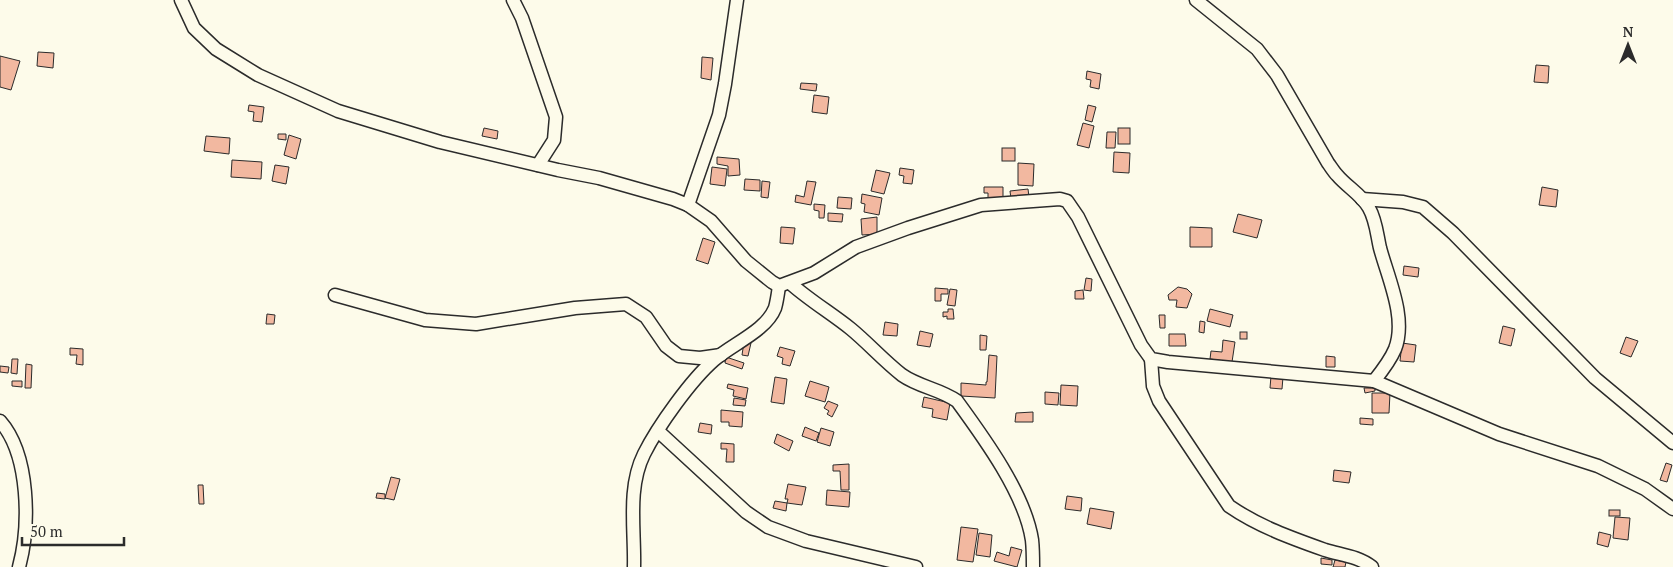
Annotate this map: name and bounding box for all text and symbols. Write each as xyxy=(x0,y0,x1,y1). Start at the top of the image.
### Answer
north arrow xyxy=(1603,20,1653,70)
text: N xyxy=(1623,22,1634,41)
scale bar xyxy=(22,514,125,546)
text: 50 m xyxy=(30,521,63,541)

